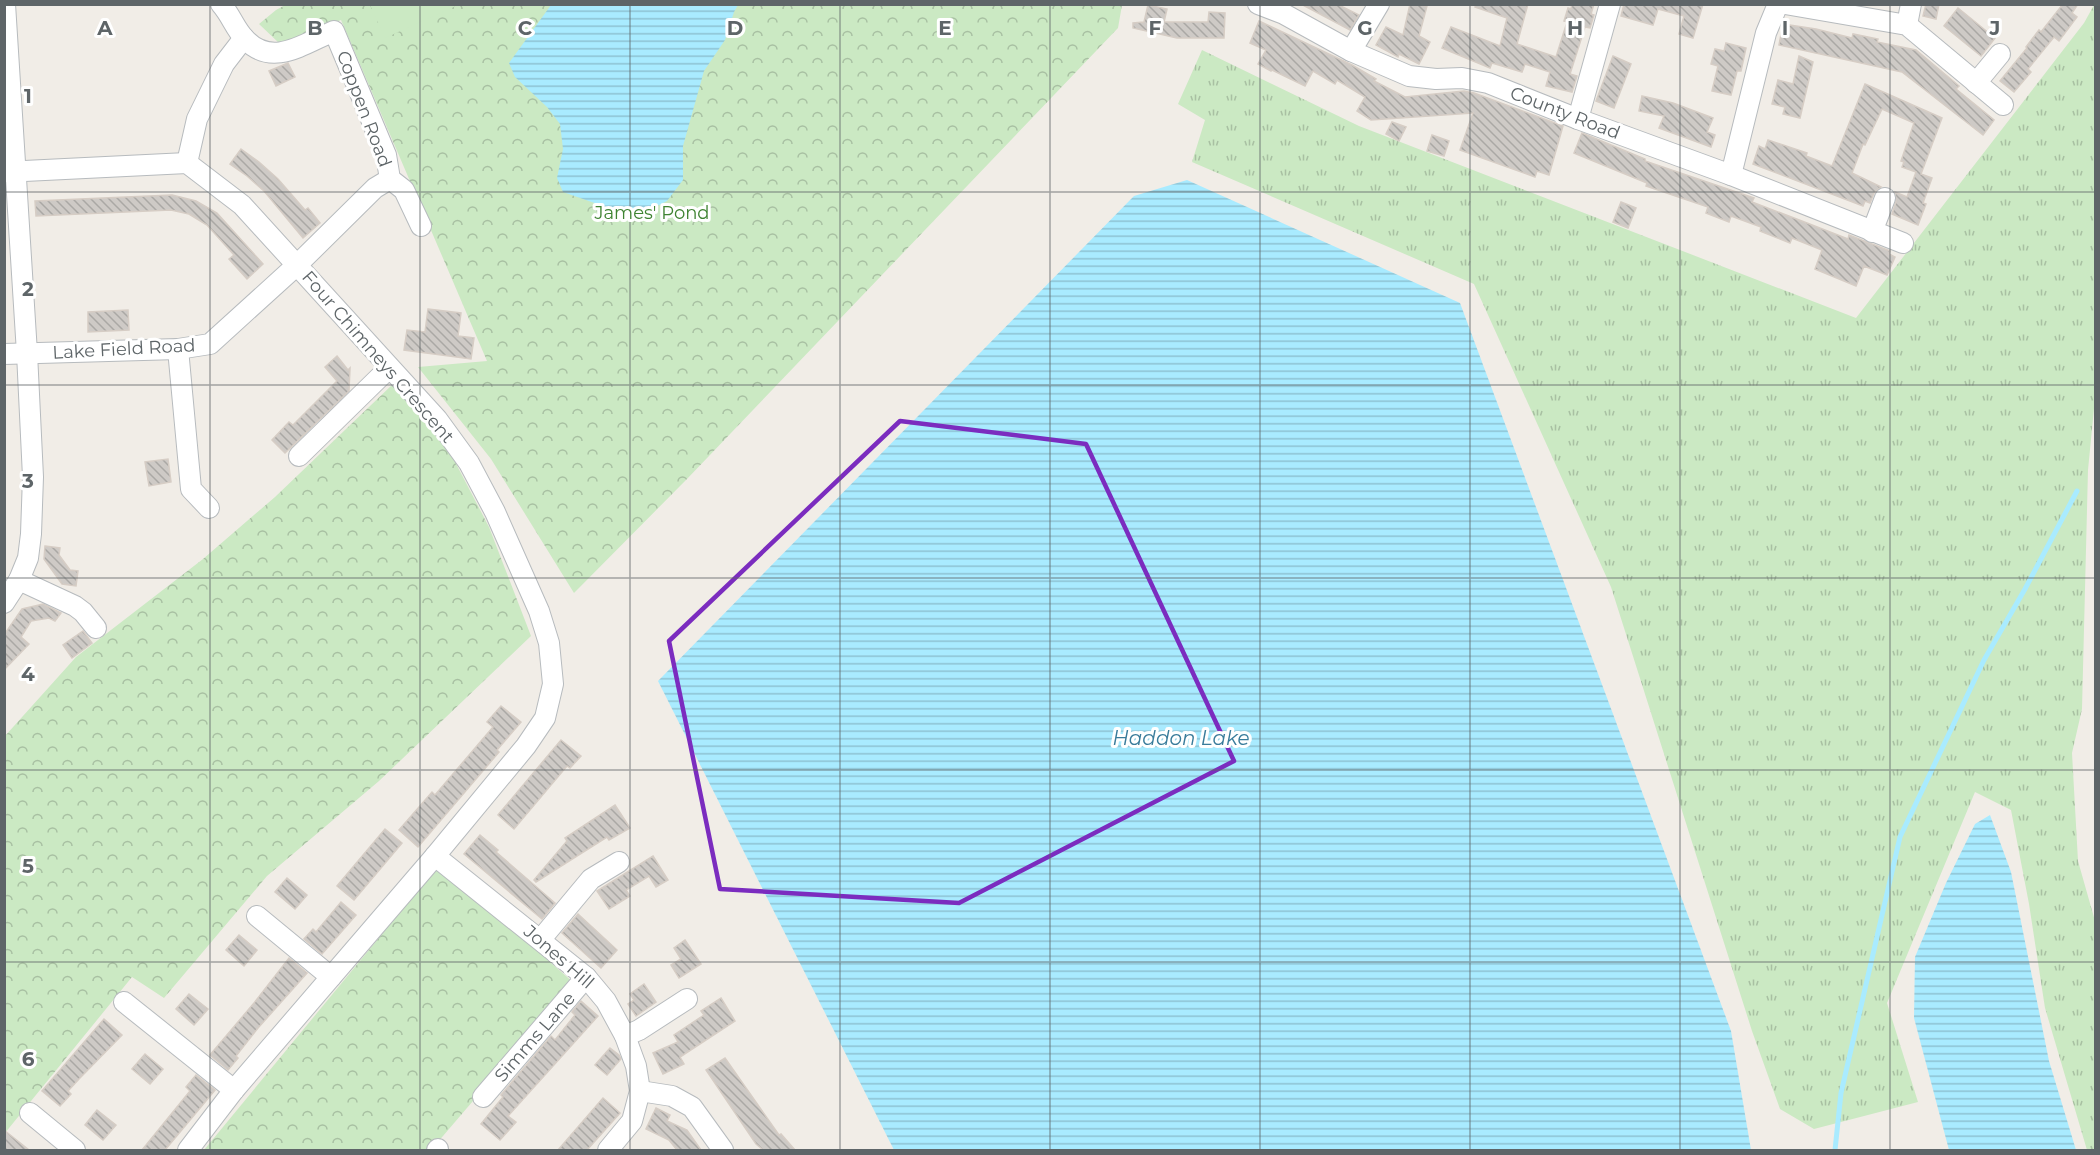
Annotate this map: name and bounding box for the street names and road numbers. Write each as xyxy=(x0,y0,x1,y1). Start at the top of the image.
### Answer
street label: Coppen Road xyxy=(332,48,396,170)
street label: County Road xyxy=(1507,82,1623,144)
street label: Four Chimneys Crescent xyxy=(297,266,459,448)
street label: Lake Field Road xyxy=(52,334,196,364)
street label: Jones Hill xyxy=(519,920,599,994)
street label: Simms Lane xyxy=(490,987,580,1086)

